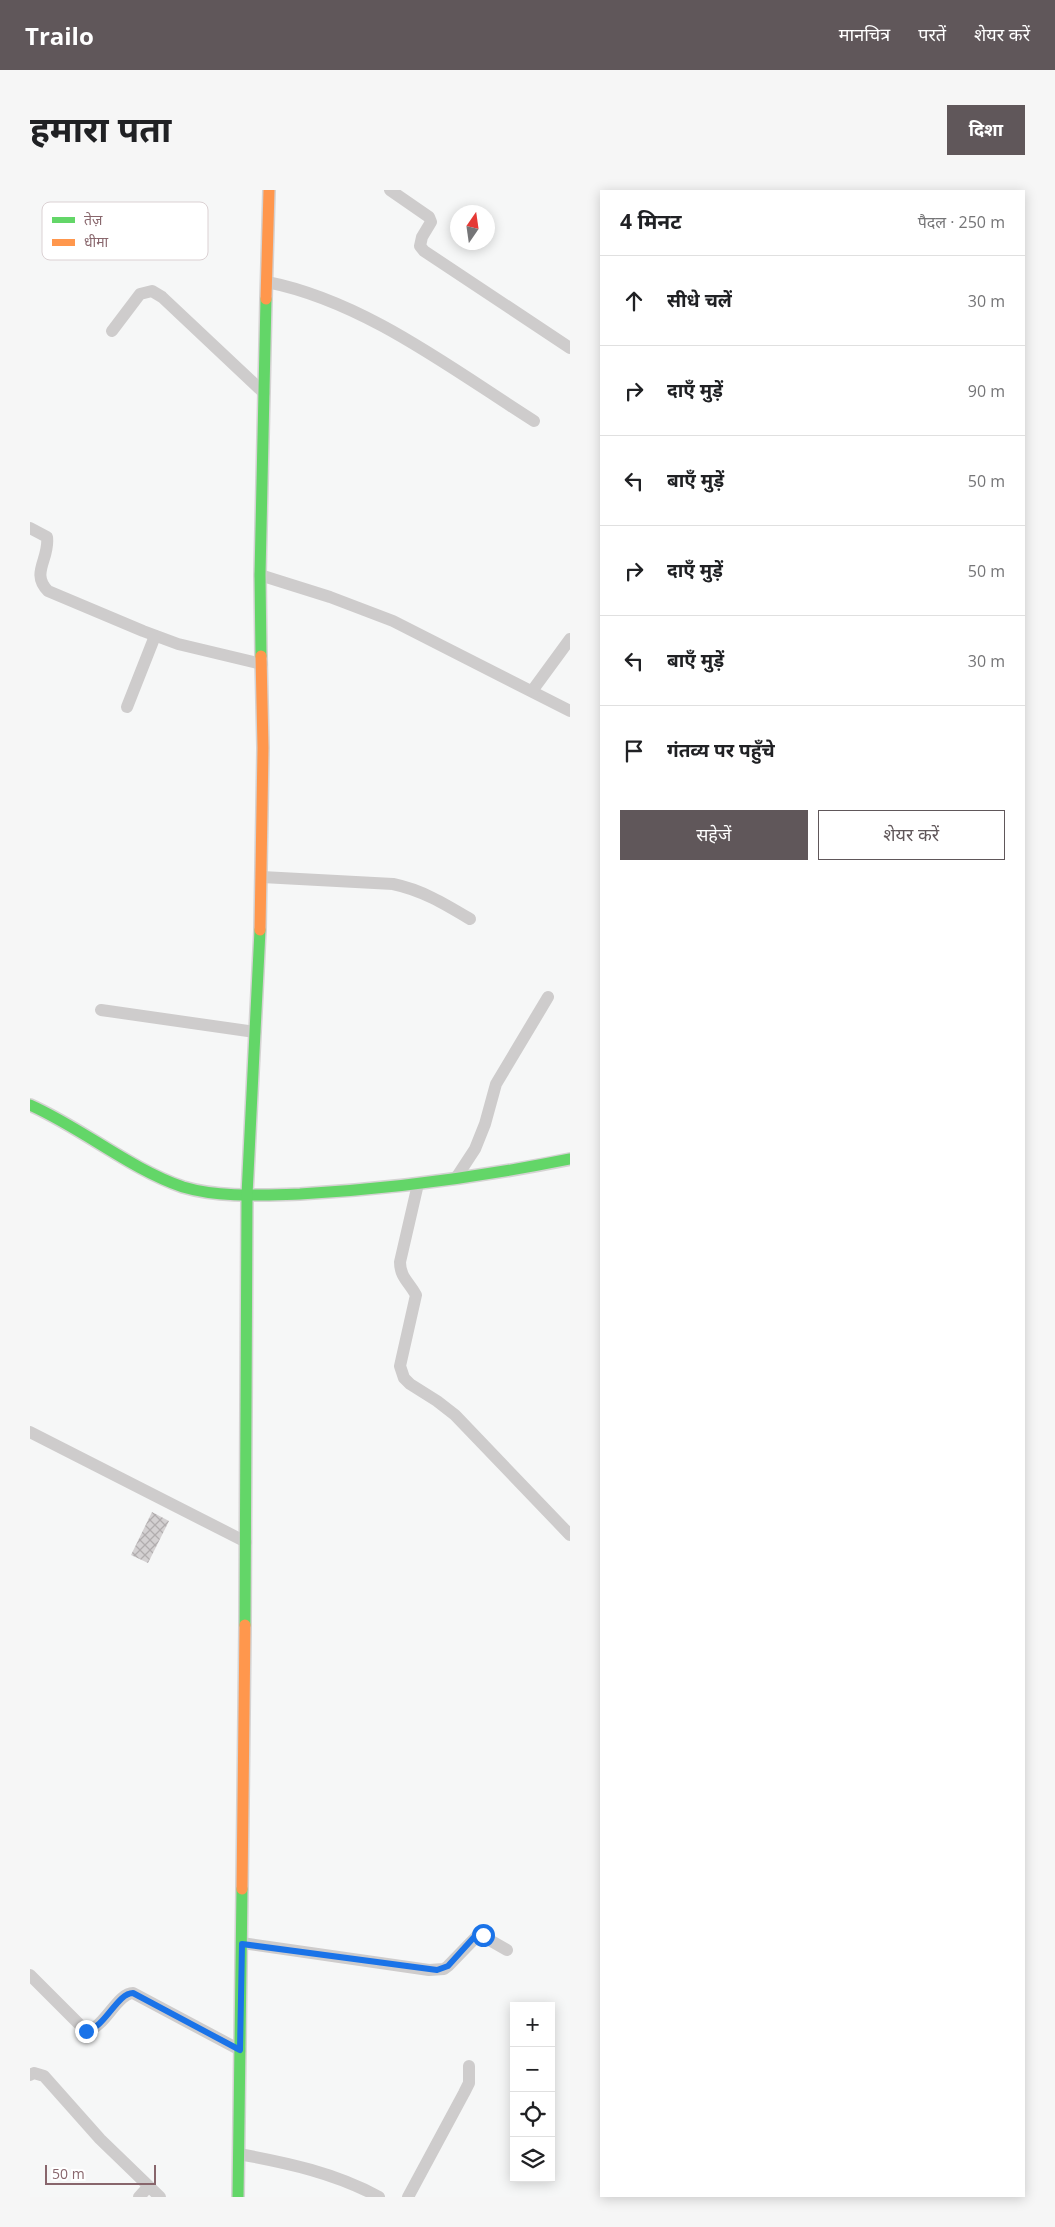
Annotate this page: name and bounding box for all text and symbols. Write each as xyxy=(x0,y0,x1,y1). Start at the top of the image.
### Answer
text: Trailo xyxy=(25,19,94,52)
text: मानचित्र xyxy=(839,22,890,46)
text: परतें xyxy=(918,22,946,46)
text: शेयर करें xyxy=(974,22,1030,46)
text: हमारा पता xyxy=(30,105,171,152)
button: दिशा xyxy=(947,105,1025,155)
legend xyxy=(42,202,208,260)
north arrow xyxy=(450,205,495,250)
text: 4 मिनट xyxy=(620,207,682,235)
text: तेज़ xyxy=(84,210,103,229)
text: पैदल · 250 m xyxy=(918,211,1005,233)
text: धीमा xyxy=(84,232,109,251)
icon: ahead xyxy=(620,287,648,315)
text: सीधे चलें xyxy=(667,287,732,313)
text: 30 m xyxy=(968,290,1005,312)
icon: right xyxy=(620,377,648,405)
text: दाएँ मुड़ें xyxy=(667,377,723,403)
text: 90 m xyxy=(968,380,1005,402)
icon: left xyxy=(620,467,648,495)
text: बाएँ मुड़ें xyxy=(667,467,724,493)
text: 50 m xyxy=(968,470,1005,492)
icon: right xyxy=(620,557,648,585)
text: दाएँ मुड़ें xyxy=(667,557,723,583)
text: 50 m xyxy=(968,560,1005,582)
icon: left xyxy=(620,647,648,675)
text: बाएँ मुड़ें xyxy=(667,647,724,673)
text: 30 m xyxy=(968,650,1005,672)
icon: arrive xyxy=(620,737,648,765)
text: गंतव्य पर पहुँचे xyxy=(667,737,775,763)
button: सहेजें xyxy=(620,810,808,860)
button: शेयर करें xyxy=(818,810,1005,860)
route start xyxy=(472,1924,495,1947)
map controls xyxy=(510,2002,555,2182)
button: + xyxy=(510,2002,555,2047)
route end xyxy=(75,2020,98,2043)
button: − xyxy=(510,2047,555,2092)
button: locate xyxy=(510,2092,555,2137)
button: layers xyxy=(510,2137,555,2182)
scale bar xyxy=(45,2162,156,2185)
text: 50 m xyxy=(52,2164,85,2183)

